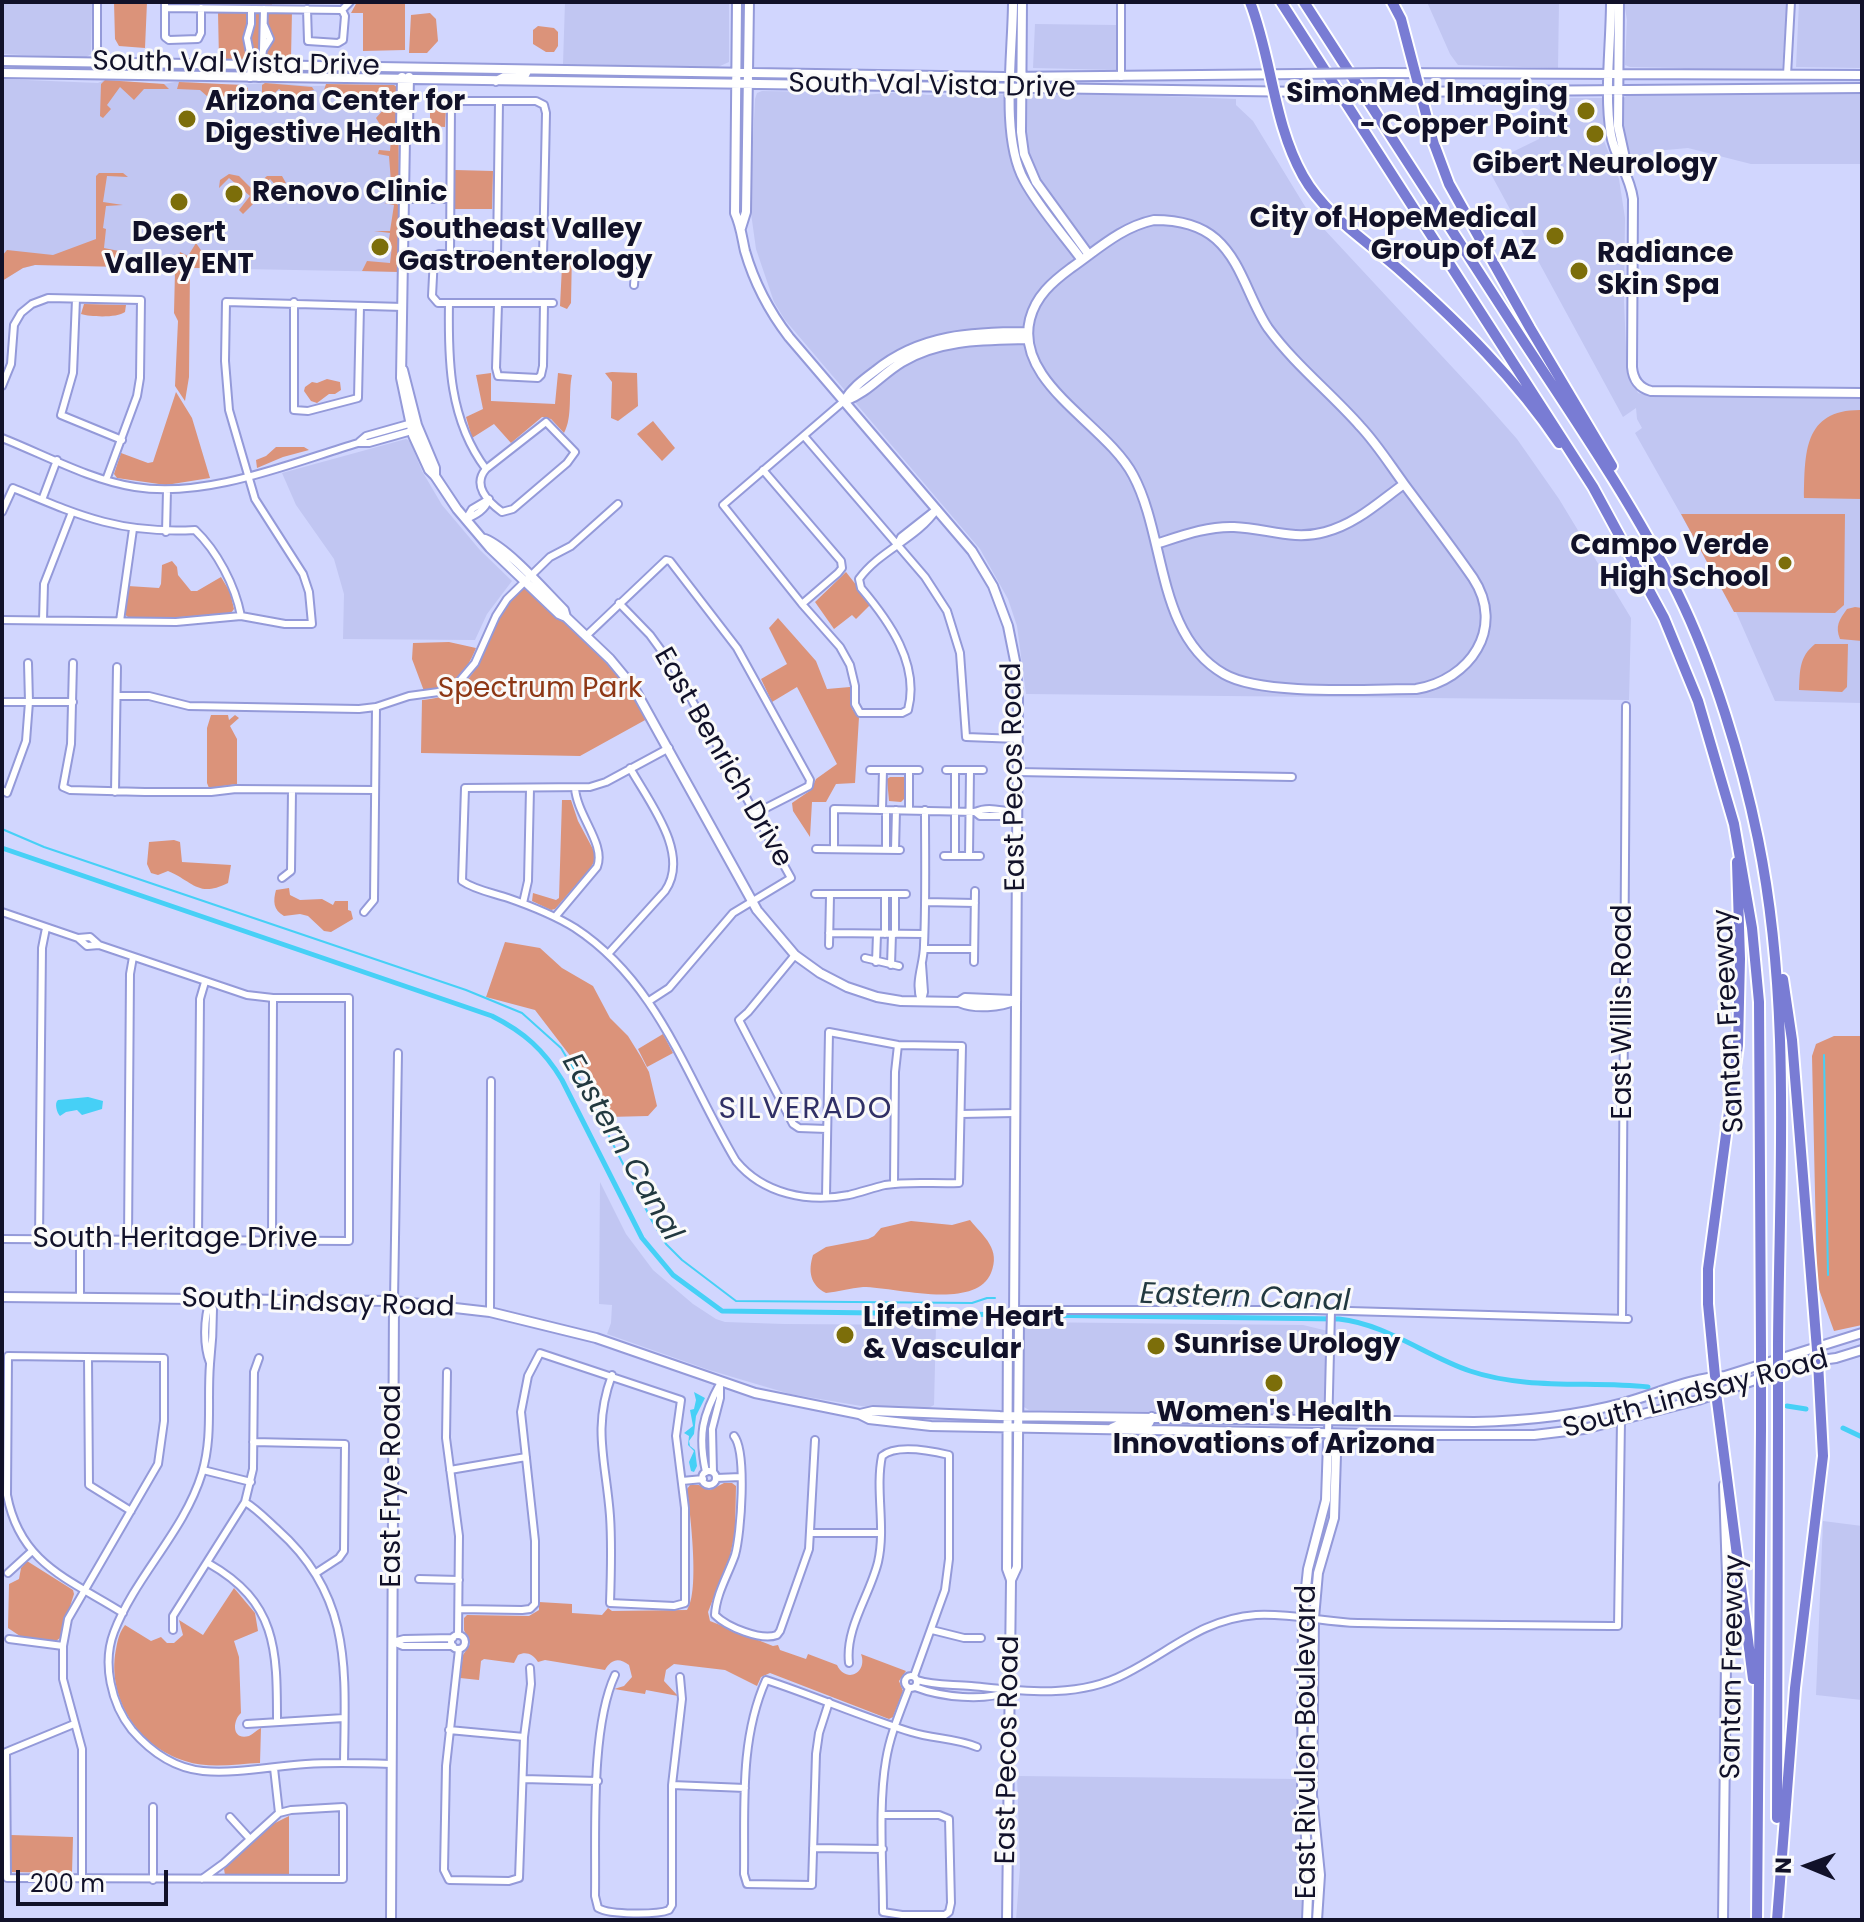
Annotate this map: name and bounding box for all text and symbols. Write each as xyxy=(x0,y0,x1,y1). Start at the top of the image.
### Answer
street label: South Val Vista Drive xyxy=(92,46,380,84)
street label: South Val Vista Drive xyxy=(788,68,1076,106)
place label: SimonMed Imaging - Copper Point xyxy=(1286,78,1568,144)
place label: Arizona Center for Digestive Health xyxy=(205,86,465,152)
marker: SimonMed Imaging - Copper Point xyxy=(1575,100,1597,122)
marker: Arizona Center for Digestive Health xyxy=(176,108,198,130)
marker: Gibert Neurology xyxy=(1584,123,1606,145)
place label: Gibert Neurology xyxy=(1473,149,1717,183)
place label: Renovo Clinic xyxy=(252,177,447,211)
marker: Renovo Clinic xyxy=(223,183,245,205)
marker: Desert Valley ENT xyxy=(168,191,190,213)
place label: City of HopeMedical Group of AZ xyxy=(1250,203,1537,269)
place label: Southeast Valley Gastroenterology xyxy=(398,214,653,280)
place label: Desert Valley ENT xyxy=(104,217,254,283)
marker: City of HopeMedical Group of AZ xyxy=(1544,225,1566,247)
marker: Southeast Valley Gastroenterology xyxy=(369,236,391,258)
place label: Radiance Skin Spa xyxy=(1597,238,1734,304)
marker: Radiance Skin Spa xyxy=(1568,260,1590,282)
place label: Campo Verde High School xyxy=(1570,530,1769,596)
marker: Campo Verde High School xyxy=(1776,554,1794,572)
street label: East Benrich Drive xyxy=(645,642,799,874)
street label: East Pecos Road xyxy=(996,662,1034,892)
park label: Spectrum Park xyxy=(438,673,642,707)
street label: East Willis Road xyxy=(1607,904,1641,1120)
street label: Santan Freeway xyxy=(1707,908,1753,1134)
water label: Eastern Canal xyxy=(553,1048,689,1248)
district label: SILVERADO xyxy=(719,1092,893,1128)
street label: South Heritage Drive xyxy=(32,1223,318,1257)
water label: Eastern Canal xyxy=(1139,1277,1351,1321)
street label: South Lindsay Road xyxy=(181,1282,455,1326)
place label: Lifetime Heart & Vascular xyxy=(863,1302,1064,1368)
marker: Lifetime Heart & Vascular xyxy=(834,1324,856,1346)
place label: Sunrise Urology xyxy=(1174,1329,1400,1363)
marker: Sunrise Urology xyxy=(1145,1335,1167,1357)
street label: South Lindsay Road xyxy=(1560,1343,1832,1447)
marker: Women's Health Innovations of Arizona xyxy=(1263,1372,1285,1394)
street label: East Frye Road xyxy=(376,1384,410,1588)
place label: Women's Health Innovations of Arizona xyxy=(1113,1397,1435,1463)
street label: Santan Freeway xyxy=(1715,1554,1753,1780)
street label: East Rivulon Boulevard xyxy=(1291,1585,1325,1899)
street label: East Pecos Road xyxy=(990,1635,1028,1865)
north arrow xyxy=(1768,1826,1848,1906)
scale bar xyxy=(20,1854,172,1904)
text: N xyxy=(1768,1857,1799,1874)
text: 200 m xyxy=(30,1867,105,1900)

